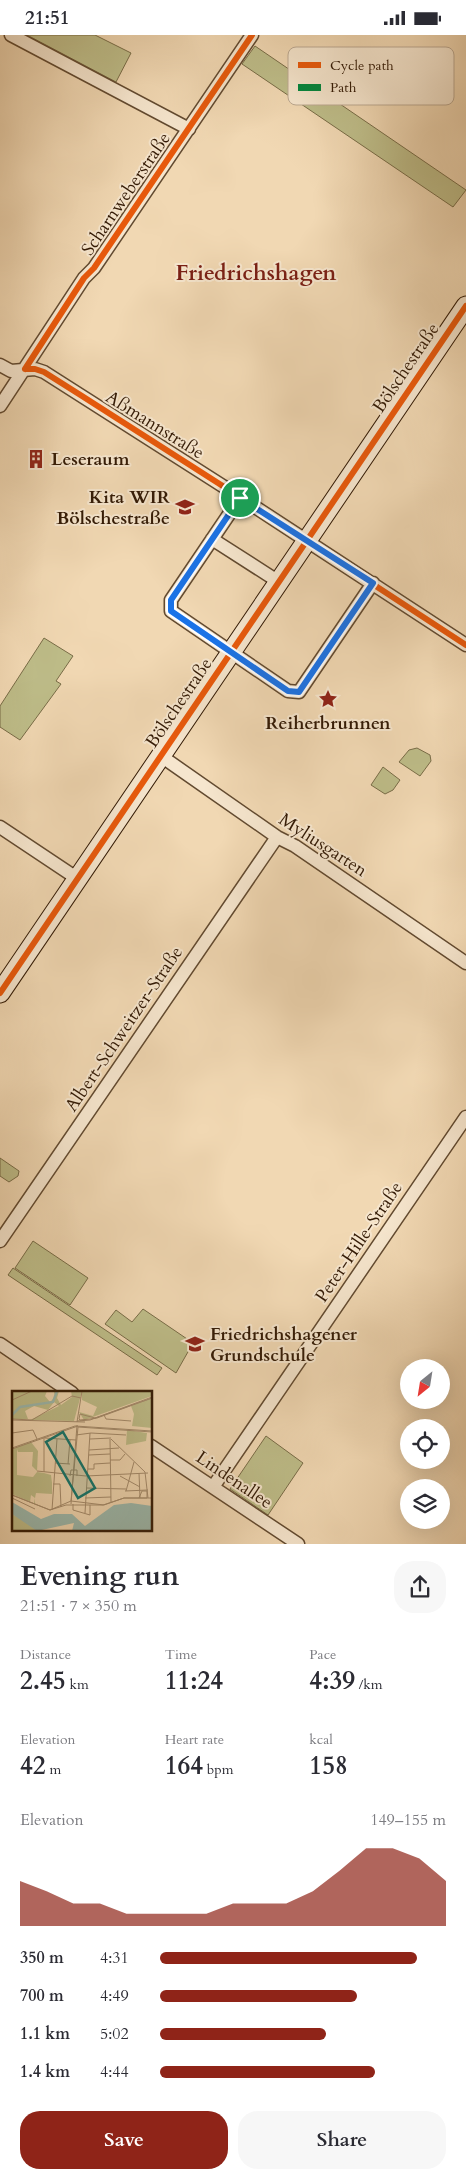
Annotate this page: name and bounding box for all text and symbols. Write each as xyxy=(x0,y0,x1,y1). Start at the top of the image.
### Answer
text: 21:51 xyxy=(25,5,69,31)
legend xyxy=(288,47,454,105)
text: Cycle path xyxy=(330,56,394,75)
text: Path xyxy=(330,78,357,97)
street label: Scharnweberstraße xyxy=(75,127,177,261)
district label: Friedrichshagen xyxy=(176,258,336,288)
street label: Bölschestraße xyxy=(367,318,445,418)
street label: Aßmannstraße xyxy=(101,385,209,465)
place label: Leseraum xyxy=(51,447,130,472)
building icon: Leseraum xyxy=(25,448,47,470)
pin xyxy=(219,477,261,519)
icon: arrive xyxy=(226,484,254,512)
place label: Kita WIR Bölschestraße xyxy=(56,485,171,531)
school or university icon: Kita WIR Bölschestraße xyxy=(174,496,196,518)
street label: Bölschestraße xyxy=(140,653,218,753)
place icon: Reiherbrunnen xyxy=(317,688,339,710)
place label: Reiherbrunnen xyxy=(265,711,391,736)
street label: Myliusgarten xyxy=(274,807,373,883)
street label: Albert-Schweitzer-Straße xyxy=(59,941,189,1117)
street label: Peter-Hille-Straße xyxy=(309,1177,409,1307)
place label: Friedrichshagener Grundschule xyxy=(210,1322,358,1368)
school or university icon: Friedrichshagener Grundschule xyxy=(184,1333,206,1355)
north arrow xyxy=(400,1359,450,1409)
map controls xyxy=(400,1359,450,1529)
inset map xyxy=(12,1391,152,1531)
button: locate xyxy=(400,1419,450,1469)
street label: Lindenallee xyxy=(191,1445,277,1515)
button: layers xyxy=(400,1479,450,1529)
text: Evening run xyxy=(20,1557,179,1595)
button: share xyxy=(394,1561,446,1613)
text: 21:51 · 7 × 350 m xyxy=(20,1595,137,1617)
text: Distance xyxy=(20,1645,71,1664)
text: Time xyxy=(165,1645,197,1664)
text: Pace xyxy=(309,1645,336,1664)
text: 2.45 xyxy=(20,1664,66,1698)
text: 11:24 xyxy=(165,1664,223,1698)
text: 4:39 xyxy=(309,1664,355,1698)
text: km xyxy=(66,1675,89,1694)
text: /km xyxy=(355,1675,383,1694)
text: Elevation xyxy=(20,1730,76,1749)
text: Heart rate xyxy=(165,1730,224,1749)
text: kcal xyxy=(309,1730,333,1749)
text: 42 xyxy=(20,1749,46,1783)
text: 164 xyxy=(165,1749,203,1783)
text: 158 xyxy=(309,1749,348,1783)
text: m xyxy=(46,1760,61,1779)
text: bpm xyxy=(203,1760,234,1779)
text: Elevation xyxy=(20,1809,84,1831)
text: 149–155 m xyxy=(370,1809,446,1831)
text: 350 m xyxy=(20,1947,64,1969)
text: 4:31 xyxy=(100,1947,129,1969)
text: 700 m xyxy=(20,1985,64,2007)
text: 4:49 xyxy=(100,1985,129,2007)
text: 1.1 km xyxy=(20,2023,70,2045)
text: 5:02 xyxy=(100,2023,129,2045)
text: 1.4 km xyxy=(20,2061,70,2083)
text: 4:44 xyxy=(100,2061,129,2083)
button: Save xyxy=(20,2111,228,2169)
button: Share xyxy=(238,2111,446,2169)

